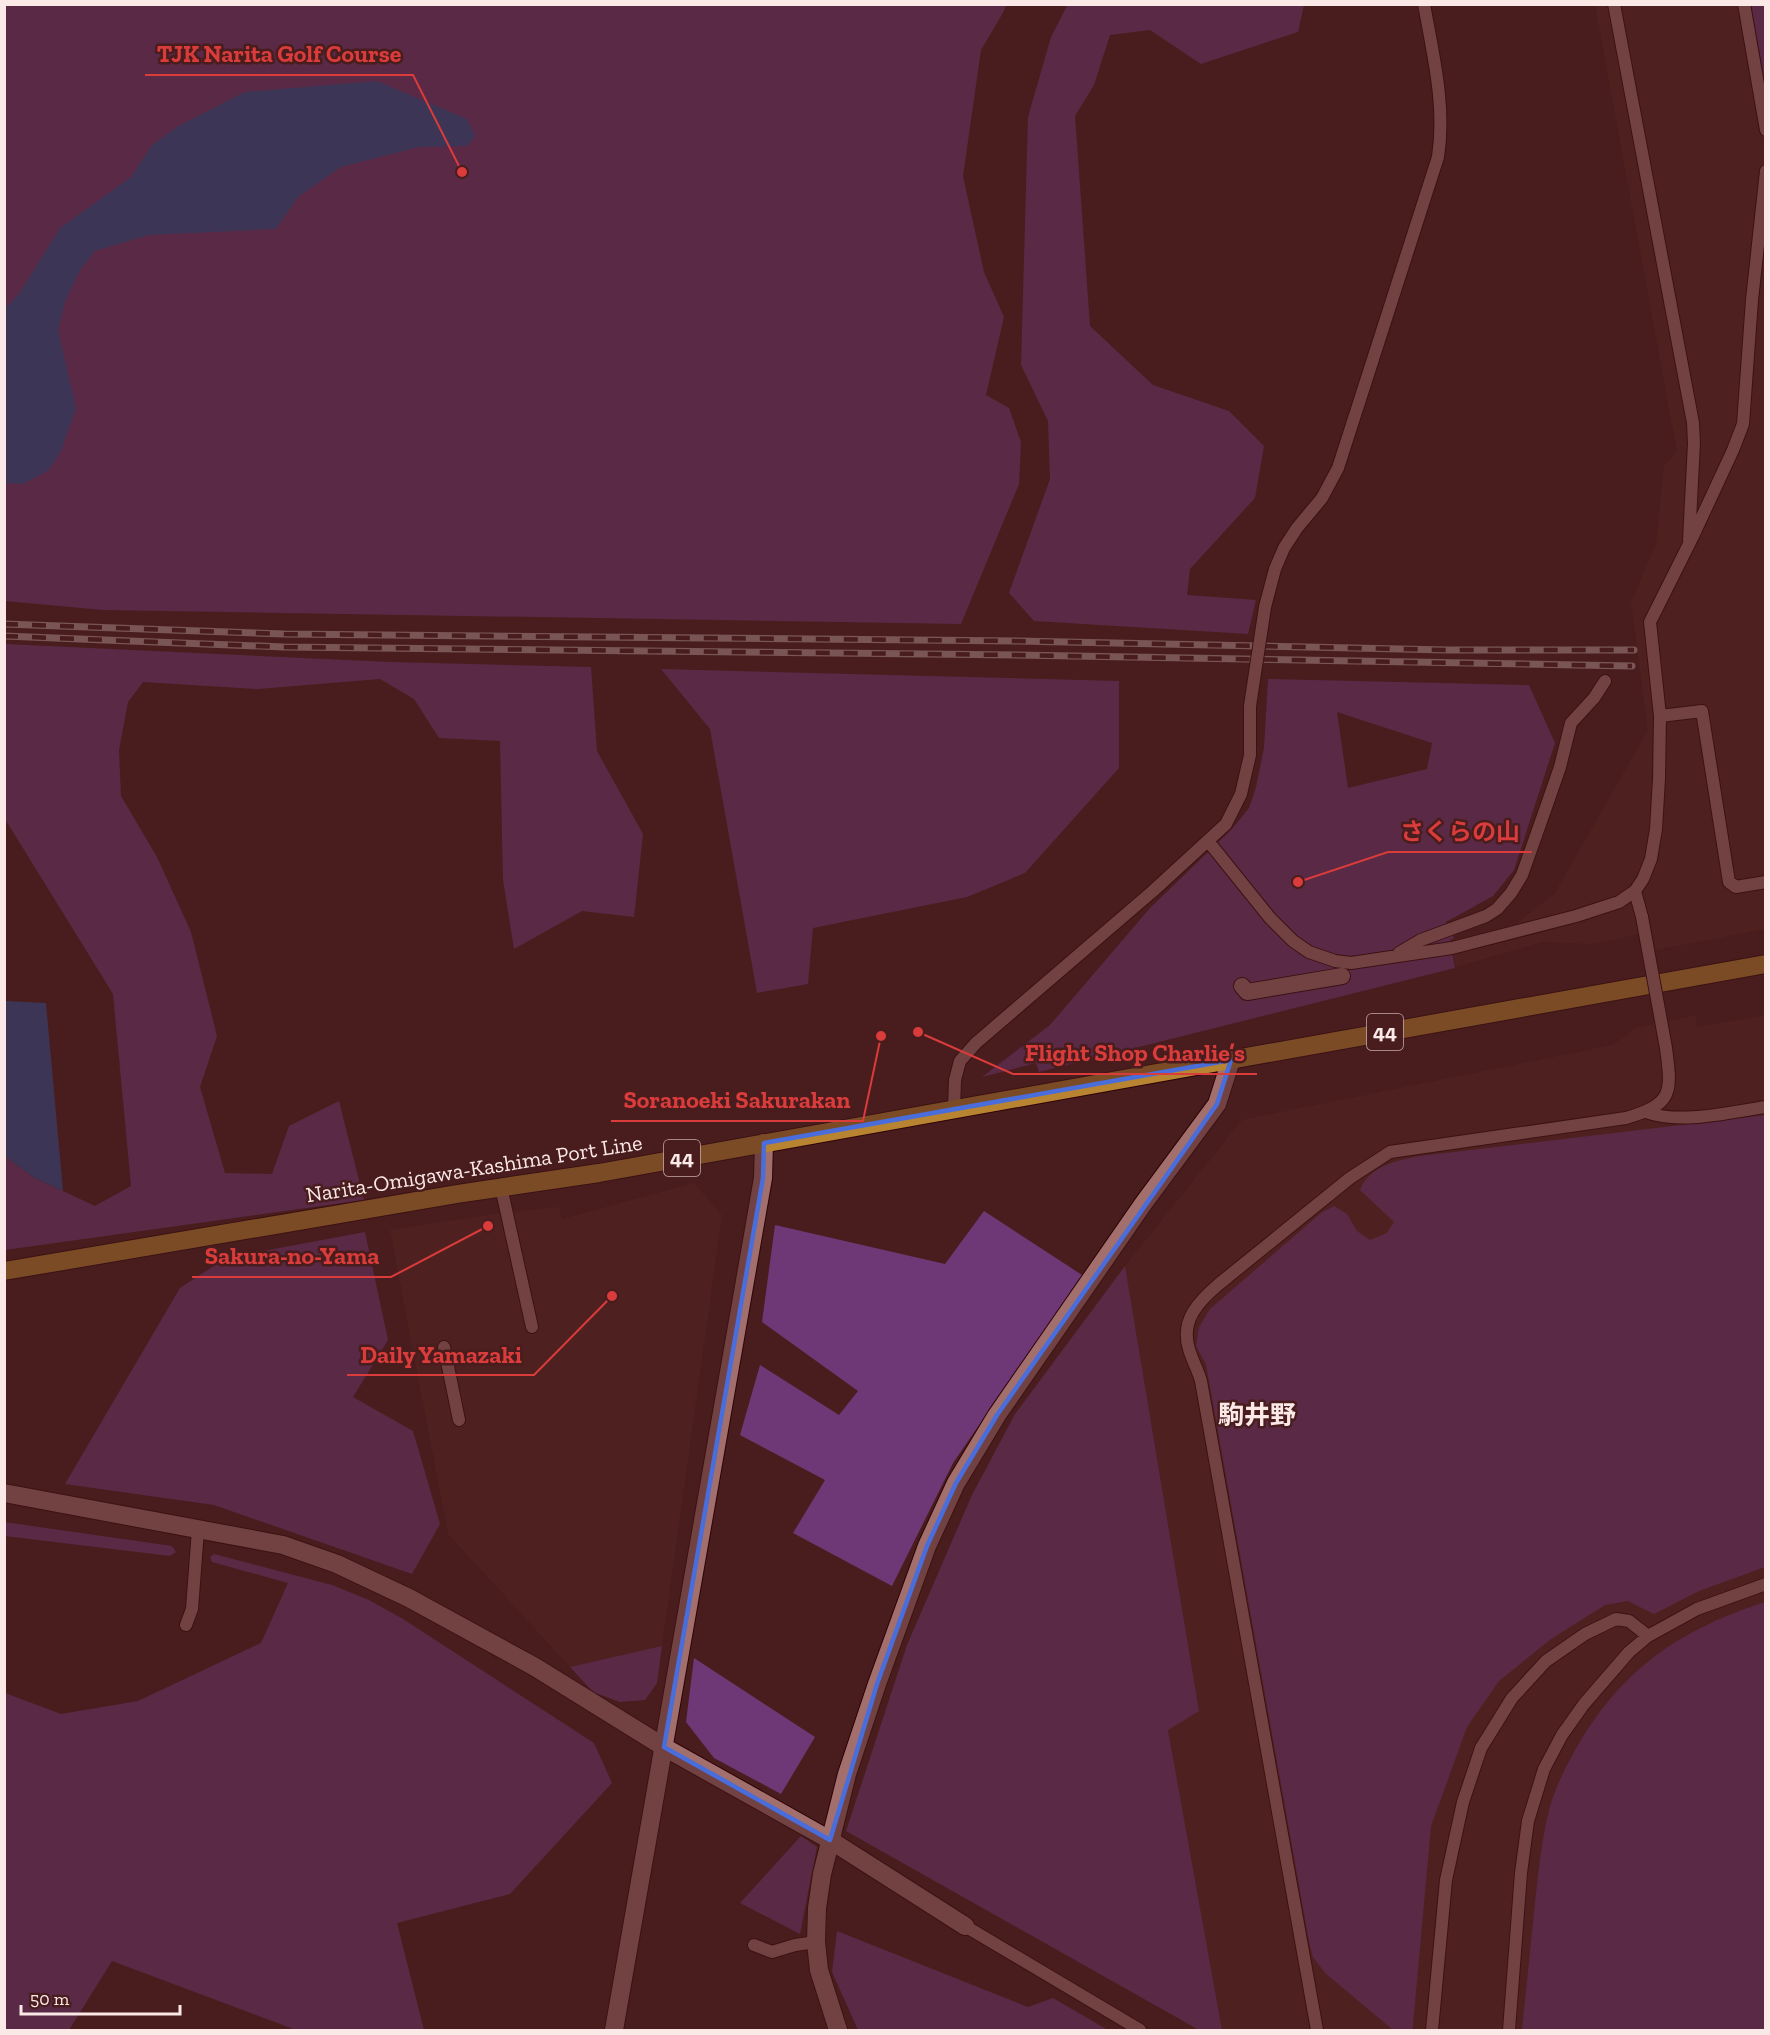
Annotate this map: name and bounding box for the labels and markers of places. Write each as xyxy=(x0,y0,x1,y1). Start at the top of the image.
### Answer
callout: TJK Narita Golf Course xyxy=(145,33,413,75)
callout: さくらの山 xyxy=(1388,810,1532,852)
callout: Flight Shop Charlie’s xyxy=(1013,1032,1257,1074)
callout: Soranoeki Sakurakan xyxy=(611,1079,863,1121)
callout: Sakura-no-Yama xyxy=(192,1235,391,1277)
callout: Daily Yamazaki xyxy=(347,1333,534,1375)

